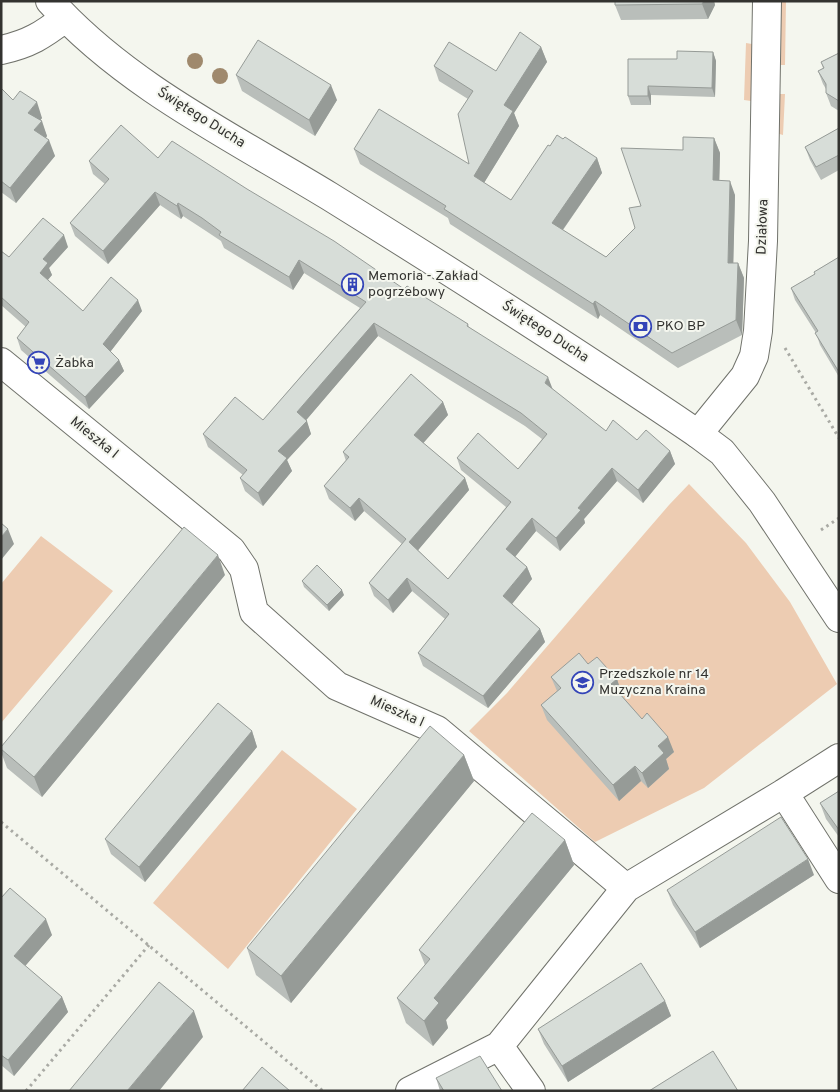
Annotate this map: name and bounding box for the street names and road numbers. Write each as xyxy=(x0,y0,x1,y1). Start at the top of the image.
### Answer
street label: Świętego Ducha xyxy=(154,83,249,152)
street label: Działowa xyxy=(754,199,772,255)
street label: Świętego Ducha xyxy=(498,297,592,366)
street label: Mieszka I xyxy=(66,413,122,463)
street label: Mieszka I xyxy=(367,693,427,731)

